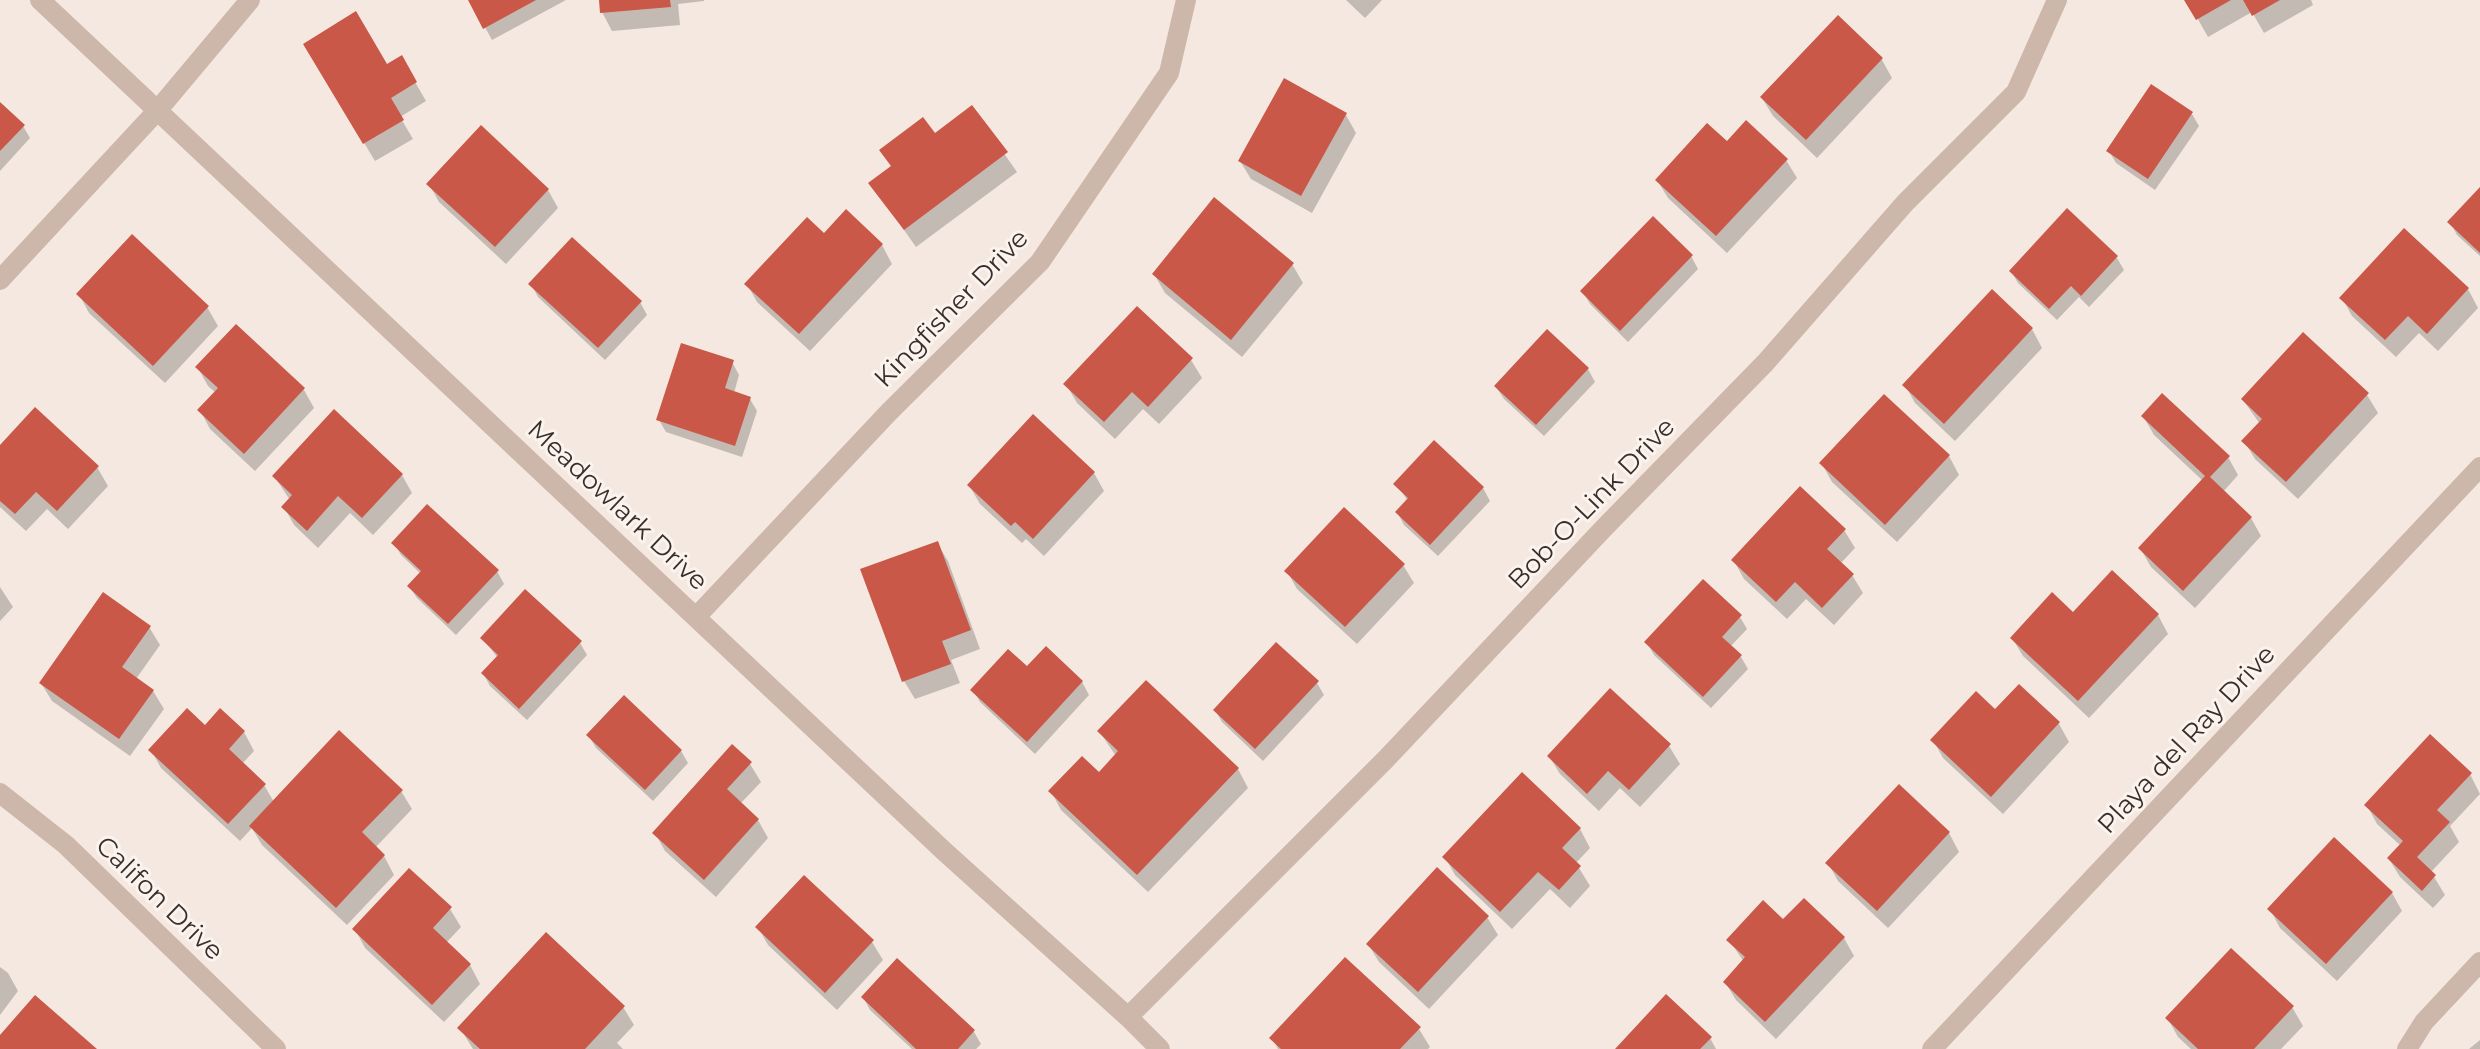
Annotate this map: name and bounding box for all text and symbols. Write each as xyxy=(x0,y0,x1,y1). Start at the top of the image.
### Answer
street label: Kingfisher Drive xyxy=(869,223,1035,395)
street label: Bob-O-Link Drive xyxy=(1502,412,1682,596)
street label: Meadowlark Drive xyxy=(520,414,714,598)
street label: Playa del Ray Drive xyxy=(2092,639,2282,841)
street label: Califon Drive xyxy=(89,830,229,968)

